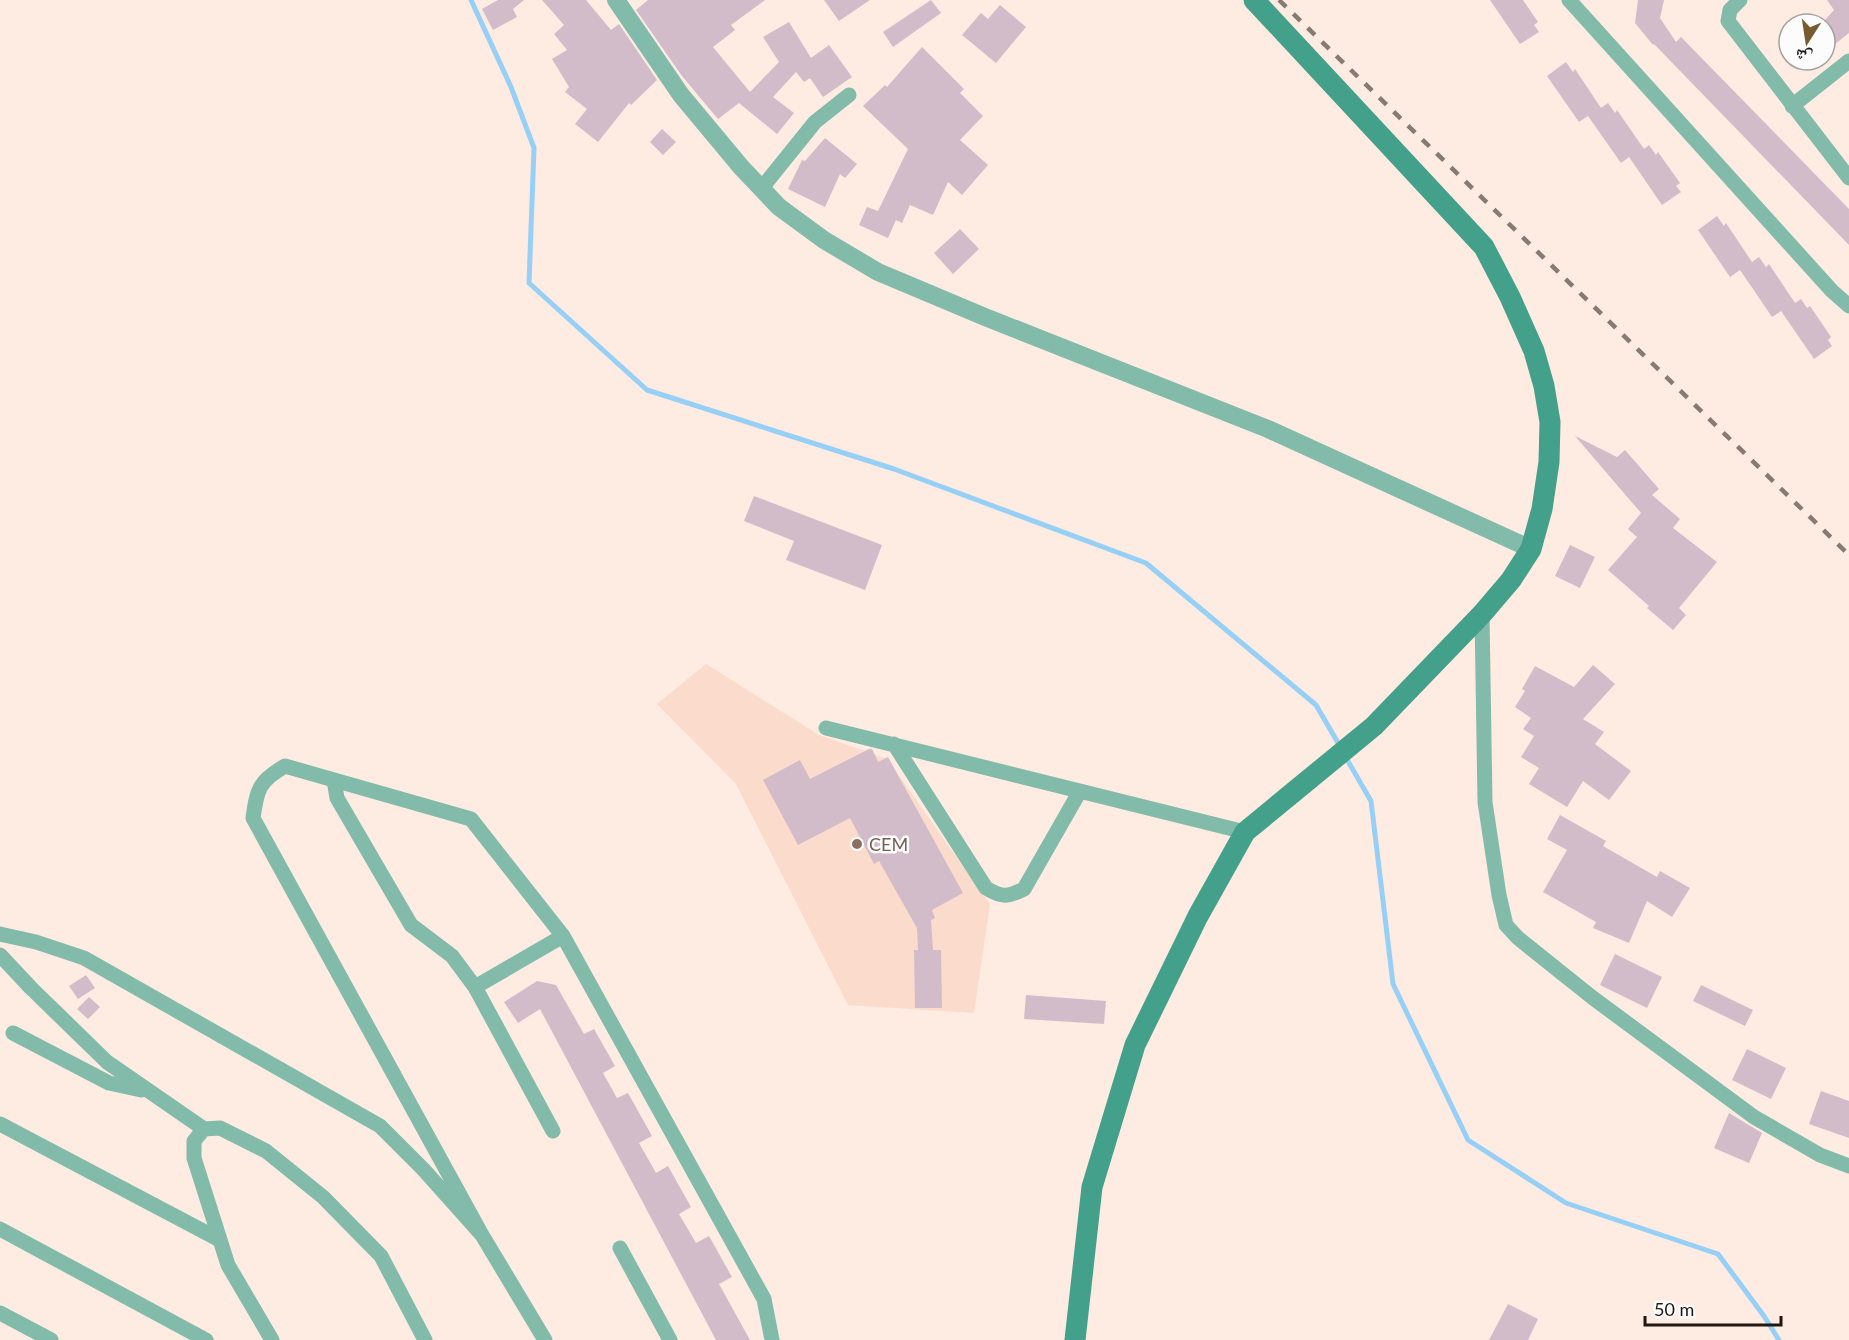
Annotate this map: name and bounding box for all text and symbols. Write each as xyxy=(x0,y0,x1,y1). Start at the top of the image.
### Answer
north arrow xyxy=(1777,12,1837,72)
text: ش xyxy=(1793,45,1814,68)
place label: CEM xyxy=(869,833,908,855)
marker: CEM xyxy=(850,837,864,851)
scale bar xyxy=(1645,1289,1782,1327)
text: 50 m xyxy=(1654,1298,1694,1320)

